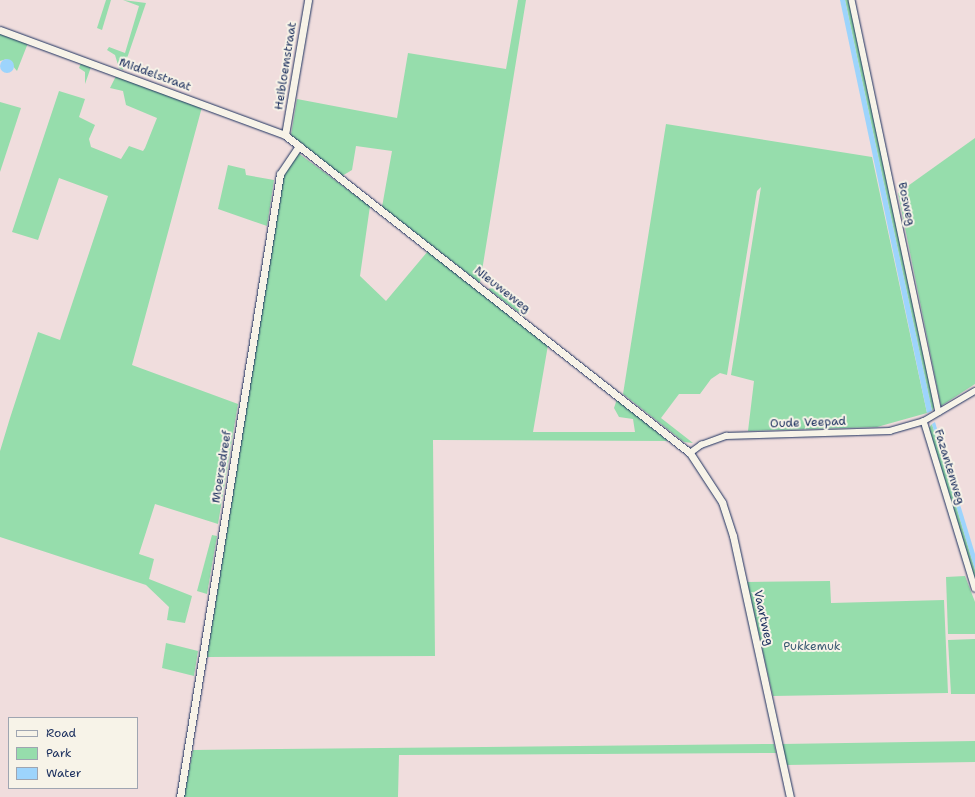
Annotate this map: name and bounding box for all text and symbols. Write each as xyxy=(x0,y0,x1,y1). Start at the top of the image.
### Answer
street label: Heibloemstraat xyxy=(272,21,300,111)
street label: Middelstraat xyxy=(117,55,193,95)
street label: Bosweg xyxy=(894,181,918,227)
street label: Nieuweweg xyxy=(471,264,533,316)
street label: Oude Veepad xyxy=(770,414,846,432)
street label: Fazantenweg xyxy=(931,428,967,506)
street label: Moersedreef xyxy=(209,430,235,504)
street label: Vaartweg xyxy=(750,589,776,647)
park label: Pukkemuk xyxy=(783,640,841,654)
legend xyxy=(8,717,138,789)
text: Road xyxy=(46,725,76,741)
text: Park xyxy=(46,745,72,761)
text: Water xyxy=(46,765,81,781)

